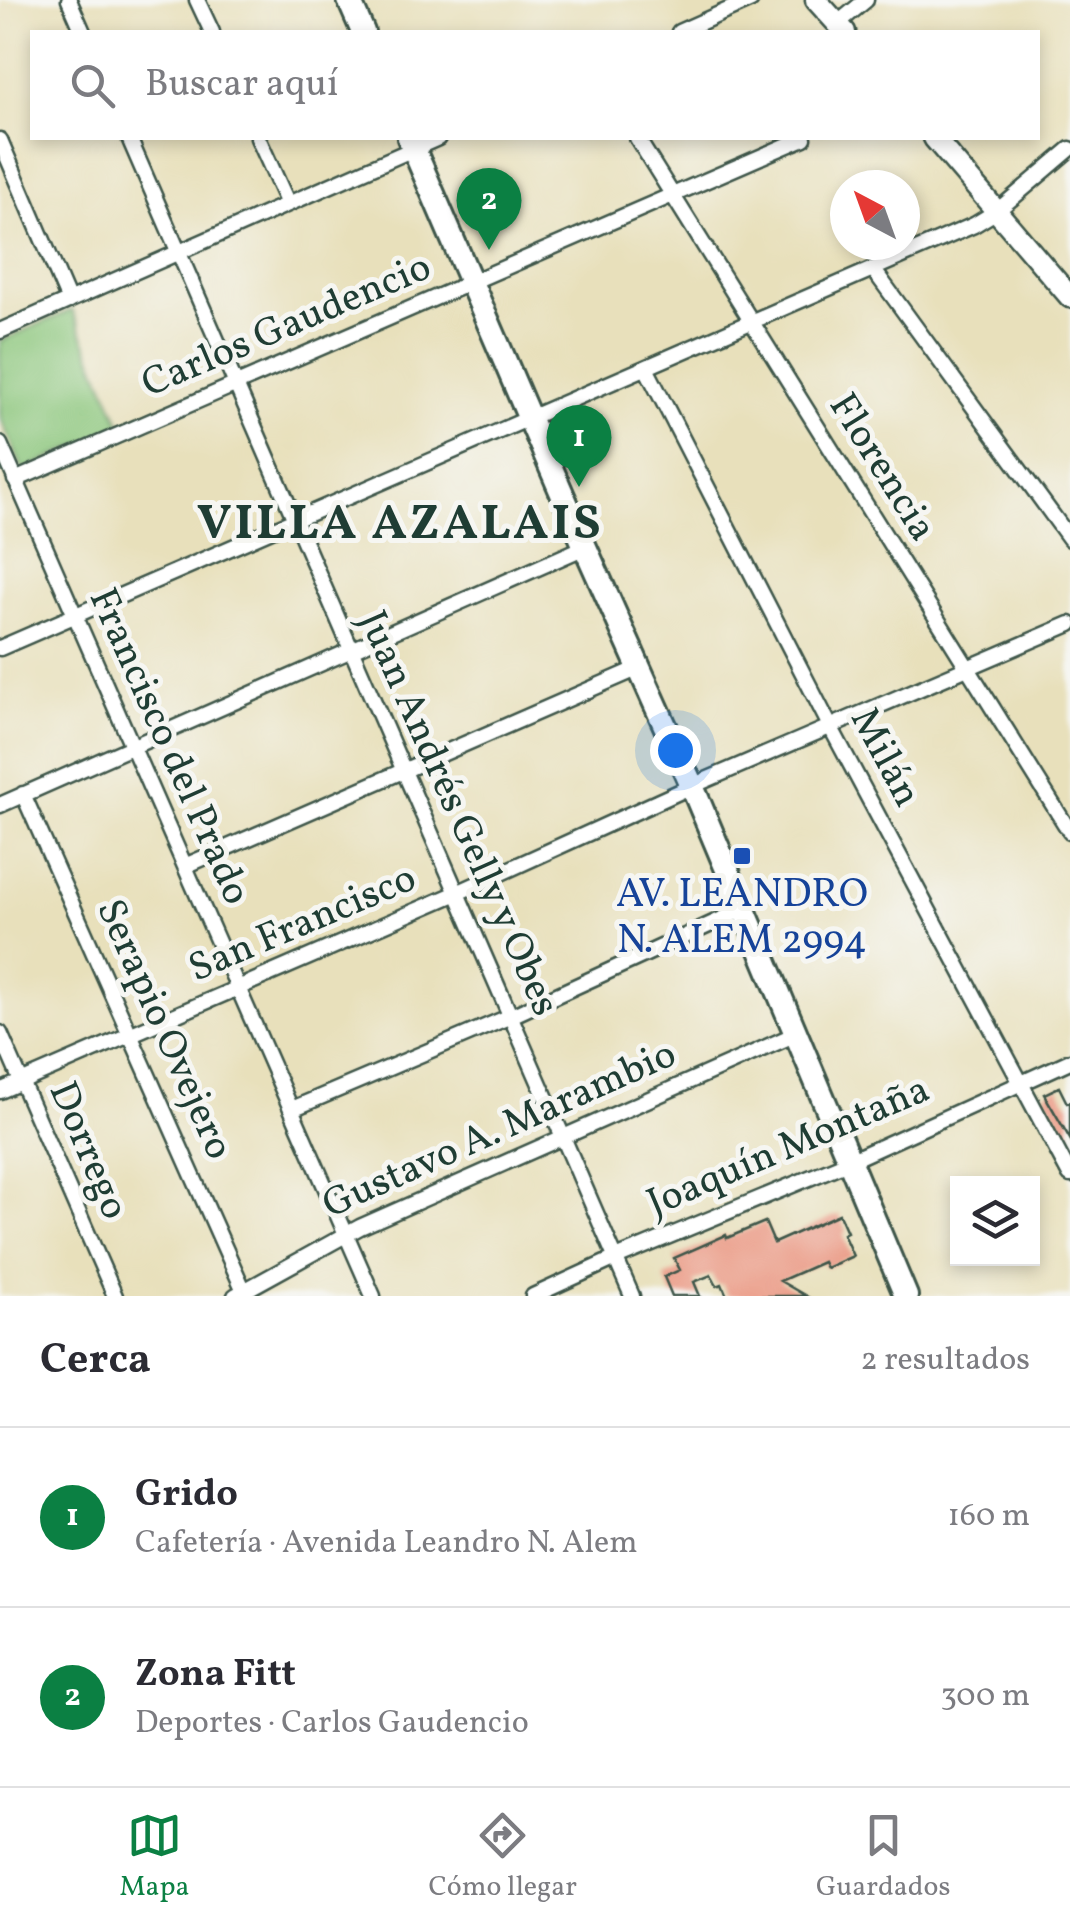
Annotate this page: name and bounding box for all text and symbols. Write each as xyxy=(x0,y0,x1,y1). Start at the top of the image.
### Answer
search box xyxy=(30,30,1040,140)
icon: search xyxy=(65,58,120,113)
text: Buscar aquí xyxy=(145,59,338,112)
pin: 2 xyxy=(456,168,522,250)
north arrow xyxy=(830,170,920,260)
street label: Carlos Gaudencio xyxy=(134,241,440,413)
street label: Florencia xyxy=(814,383,948,553)
pin: 1 xyxy=(546,404,612,487)
district label: VILLA AZALAIS xyxy=(197,490,603,560)
street label: Francisco del Prado xyxy=(73,580,263,914)
street label: Juan Andrés Gelly y Obes xyxy=(342,603,572,1025)
street label: Milán xyxy=(835,698,933,818)
your location xyxy=(650,725,701,776)
marker: AV. LEANDRO N. ALEM 2994 xyxy=(731,845,753,867)
street label: San Francisco xyxy=(181,852,425,998)
place label: AV. LEANDRO N. ALEM 2994 xyxy=(616,868,868,970)
street label: Serapio Ovejero xyxy=(81,891,245,1169)
street label: Gustavo A. Marambio xyxy=(314,1028,686,1234)
street label: Joaquín Montaña xyxy=(639,1063,939,1233)
street label: Dorrego xyxy=(33,1073,141,1229)
map controls xyxy=(950,1176,1040,1266)
button: layers xyxy=(950,1176,1040,1266)
text: Cerca xyxy=(40,1332,151,1391)
text: 2 resultados xyxy=(861,1339,1030,1383)
text: Grido xyxy=(135,1469,238,1522)
text: 1 xyxy=(66,1495,79,1539)
text: 160 m xyxy=(947,1495,1030,1539)
text: Cafetería · Avenida Leandro N. Alem xyxy=(135,1522,638,1566)
text: Zona Fitt xyxy=(135,1649,296,1702)
text: 2 xyxy=(64,1675,81,1719)
text: 300 m xyxy=(940,1675,1030,1719)
text: Deportes · Carlos Gaudencio xyxy=(135,1702,529,1746)
tab: Mapa xyxy=(120,1808,190,1907)
tab: Cómo llegar xyxy=(429,1808,577,1907)
tab: Guardados xyxy=(816,1808,950,1907)

